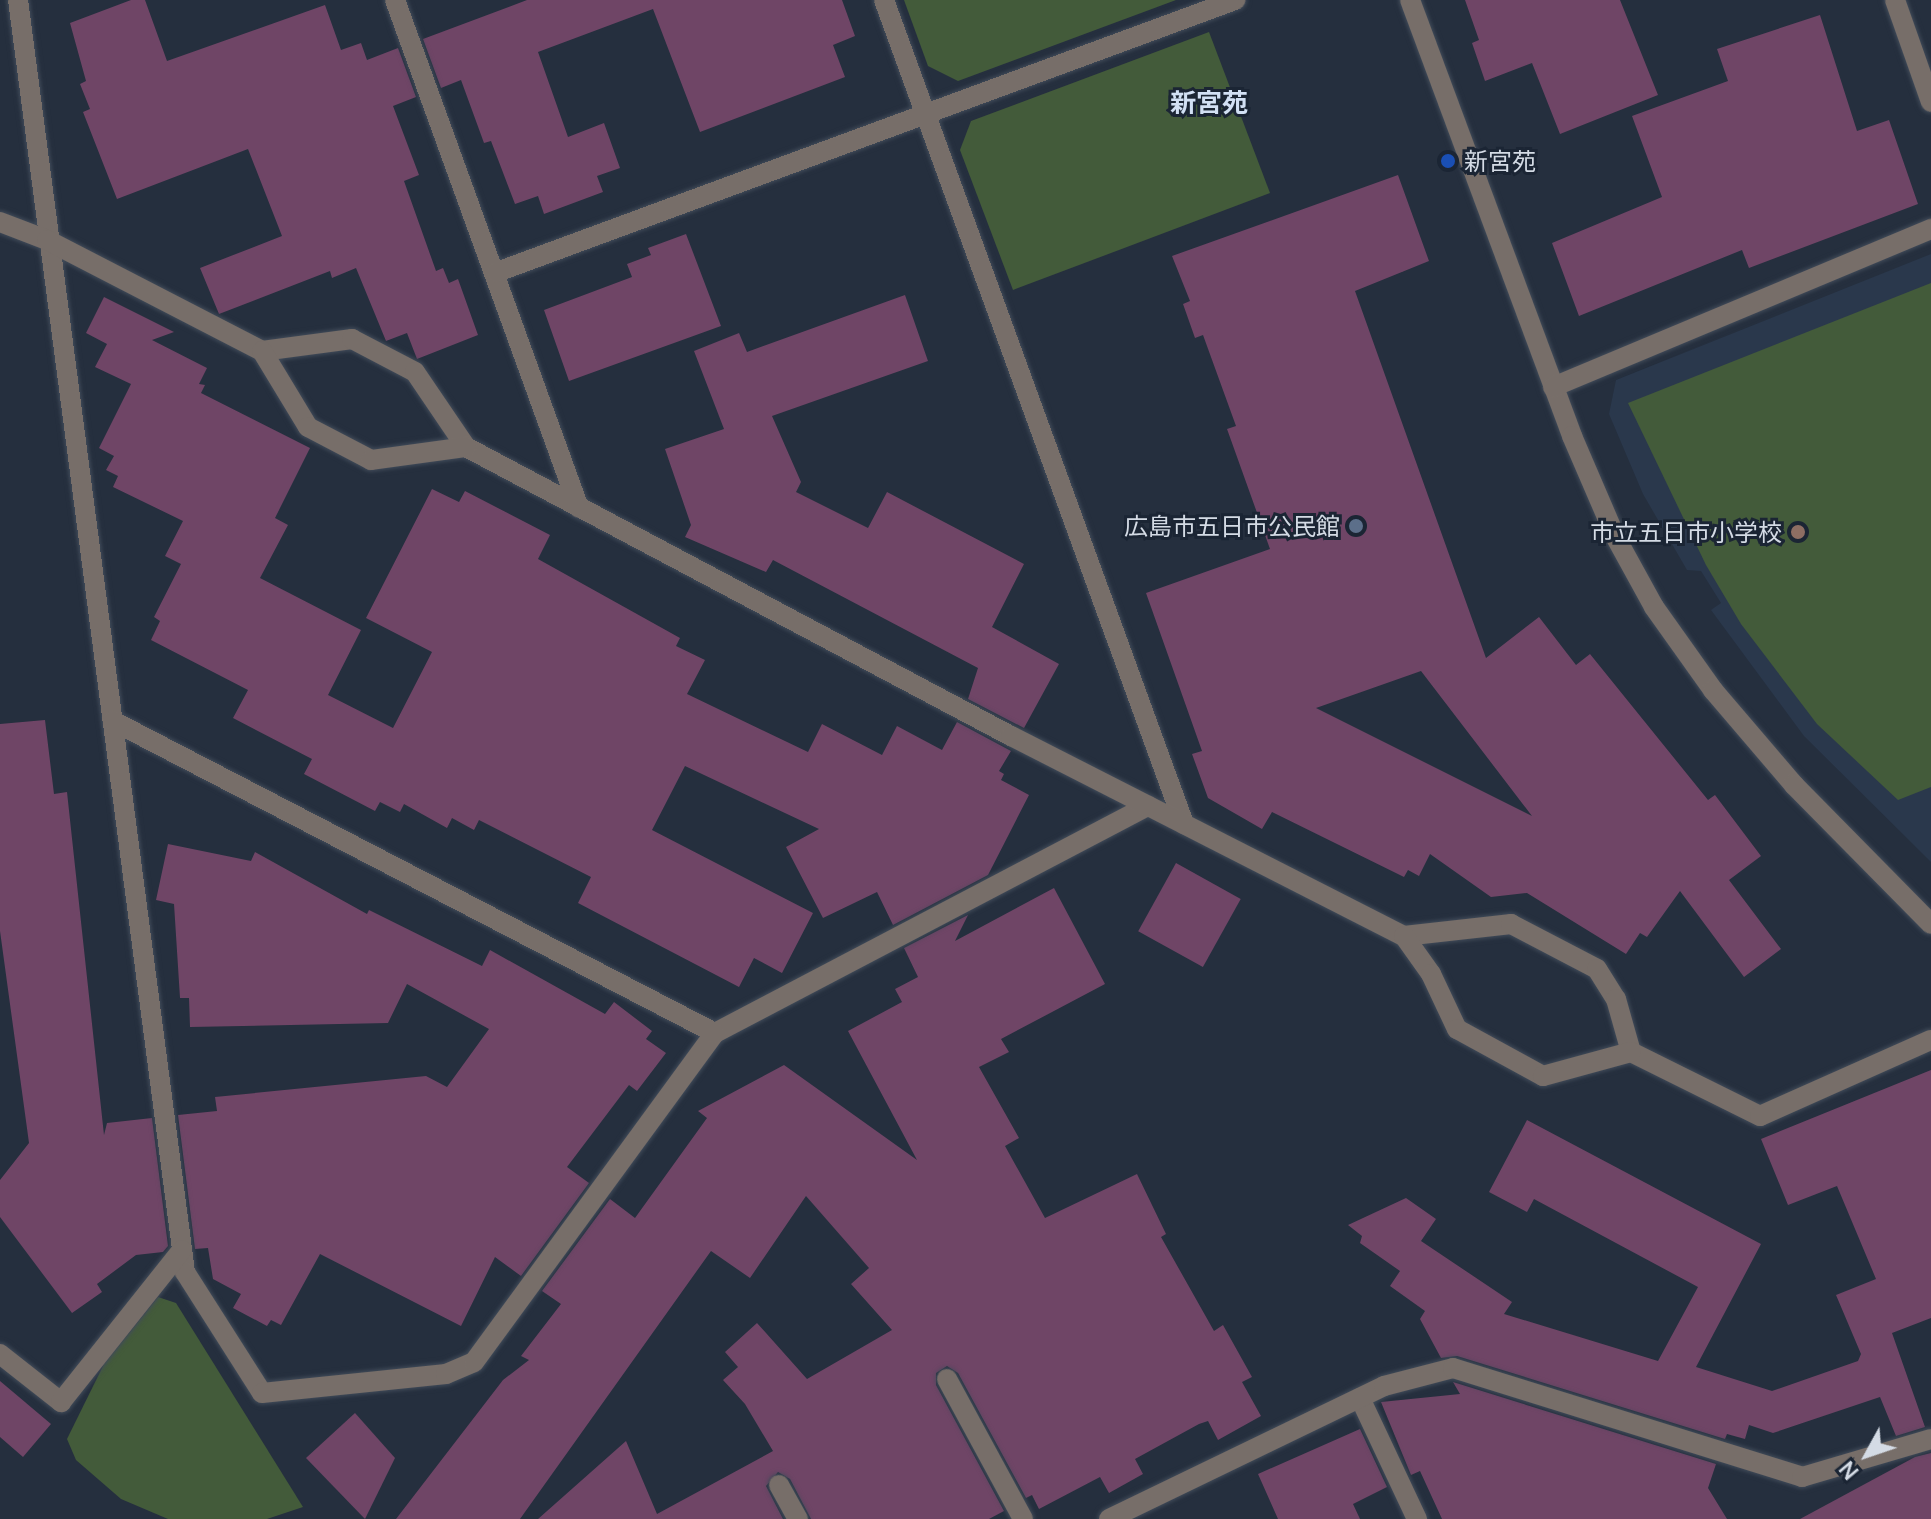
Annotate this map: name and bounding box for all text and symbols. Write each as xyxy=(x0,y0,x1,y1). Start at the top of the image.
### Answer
district label: 新宮苑 xyxy=(1170,87,1248,119)
place label: 新宮苑 xyxy=(1464,147,1536,175)
marker: 新宮苑 xyxy=(1439,152,1457,170)
place label: 広島市五日市公民館 xyxy=(1124,512,1340,540)
marker: 広島市五日市公民館 xyxy=(1347,517,1365,535)
place label: 市立五日市小学校 xyxy=(1590,518,1782,546)
marker: 市立五日市小学校 xyxy=(1789,523,1807,541)
north arrow xyxy=(1827,1415,1907,1495)
text: N xyxy=(1832,1455,1865,1486)

